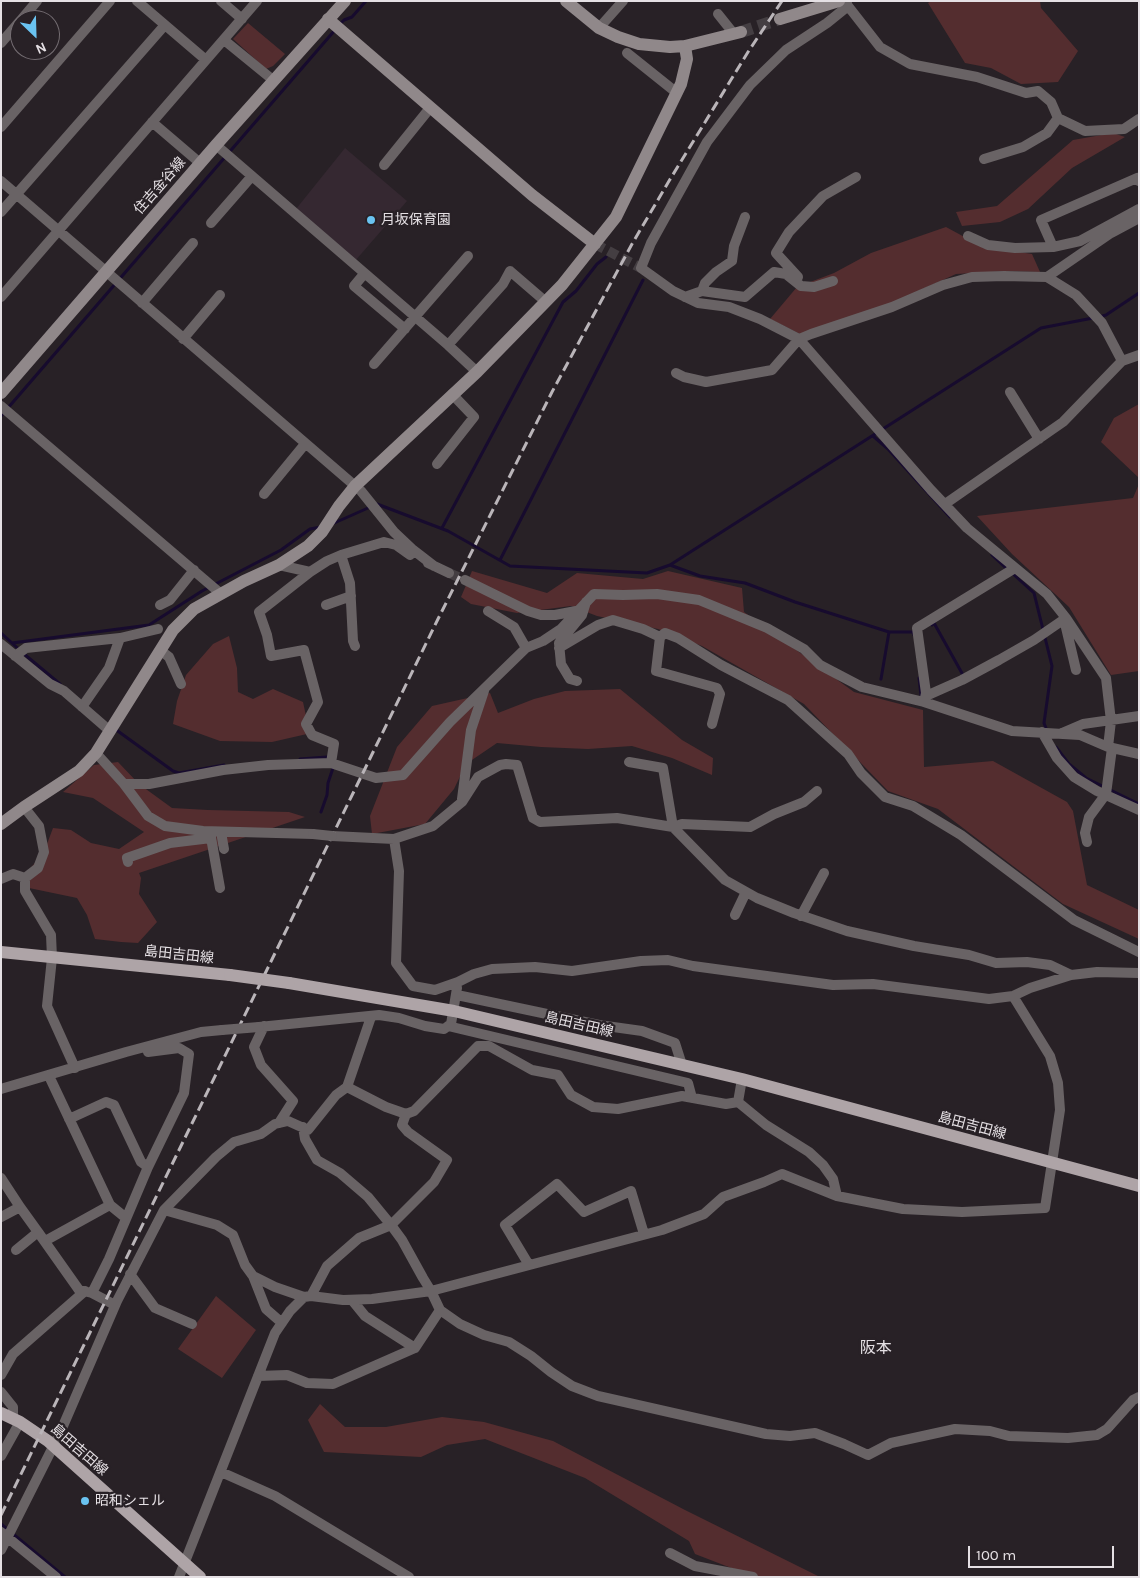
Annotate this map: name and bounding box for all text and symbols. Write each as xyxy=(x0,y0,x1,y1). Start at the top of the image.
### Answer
north arrow xyxy=(10,10,60,60)
text: N xyxy=(33,38,49,58)
street label: 住吉金谷線 xyxy=(131,154,189,218)
place label: 月坂保育園 xyxy=(381,212,451,228)
marker: 月坂保育園 xyxy=(365,214,377,226)
street label: 島田吉田線 xyxy=(143,943,215,967)
street label: 島田吉田線 xyxy=(543,1009,615,1041)
street label: 島田吉田線 xyxy=(936,1109,1008,1143)
district label: 阪本 xyxy=(860,1338,892,1358)
street label: 島田吉田線 xyxy=(47,1421,111,1479)
place label: 昭和シェル xyxy=(95,1493,165,1509)
marker: 昭和シェル xyxy=(79,1495,91,1507)
scale bar xyxy=(970,1536,1116,1568)
text: 100 m xyxy=(976,1546,1016,1564)

